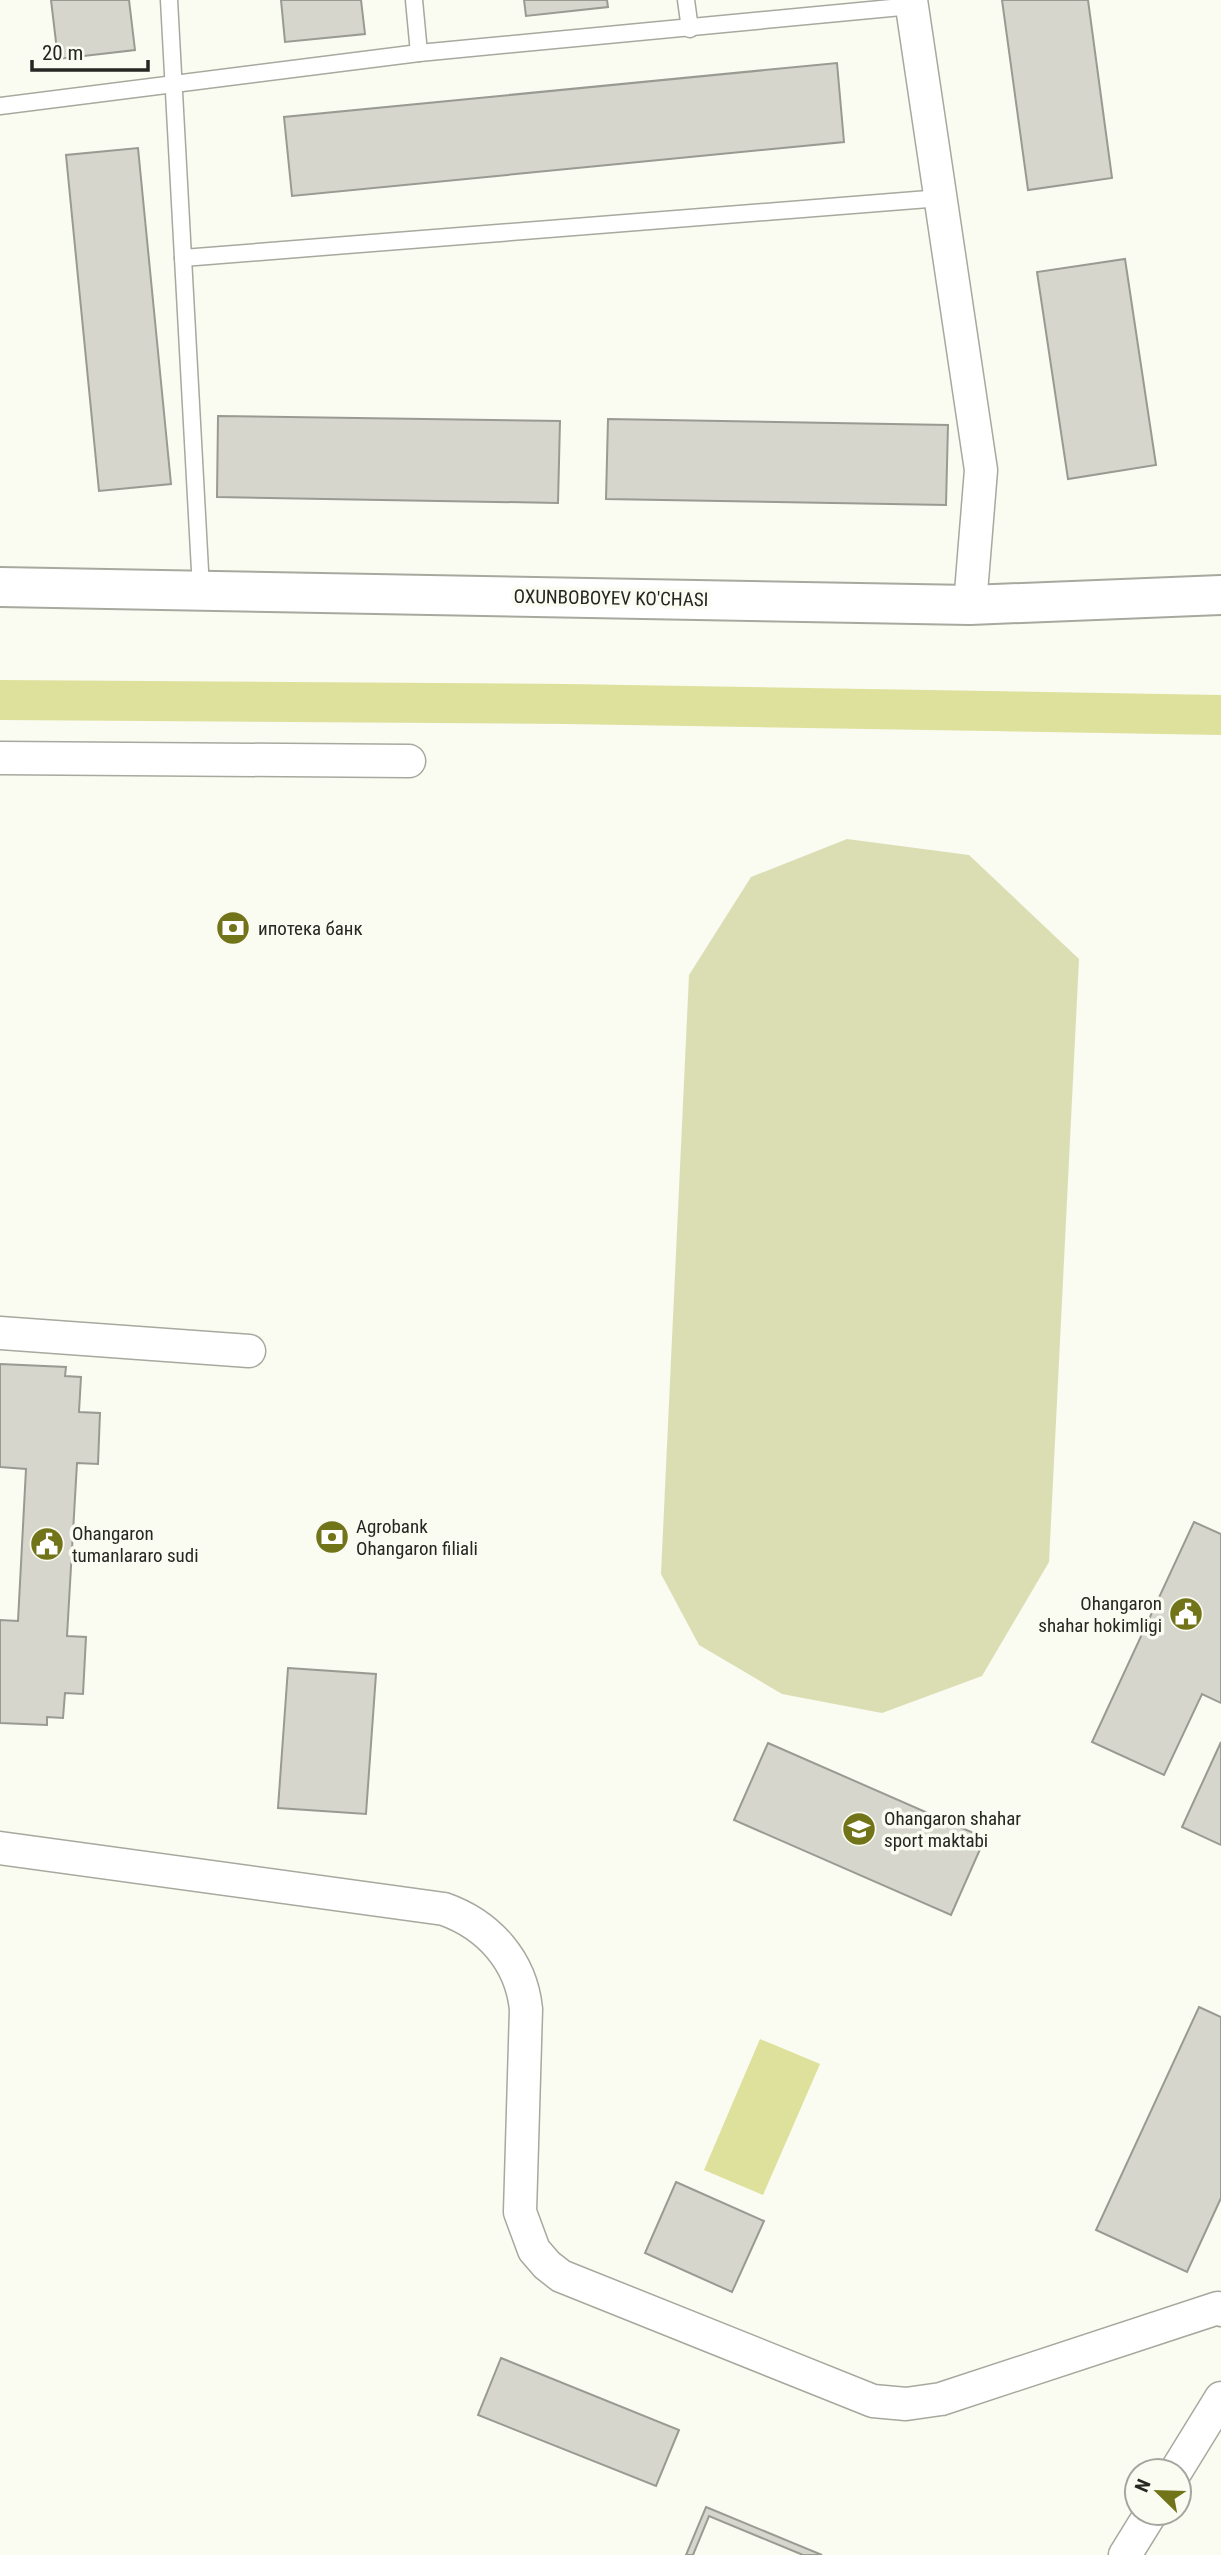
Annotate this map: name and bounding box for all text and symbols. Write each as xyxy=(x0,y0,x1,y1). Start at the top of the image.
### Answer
scale bar xyxy=(32,28,147,72)
text: 20 m xyxy=(42,41,83,65)
street label: OXUNBOBOYEV KO'CHASI xyxy=(513,585,709,611)
bank icon: ипотека банк xyxy=(214,909,252,947)
place label: ипотека банк xyxy=(258,917,363,940)
place label: Agrobank Ohangaron filiali xyxy=(356,1515,478,1560)
bank icon: Agrobank Ohangaron filiali xyxy=(313,1518,351,1556)
place label: Ohangaron tumanlararo sudi xyxy=(72,1522,199,1567)
public building icon: Ohangaron tumanlararo sudi xyxy=(28,1525,66,1563)
place label: Ohangaron shahar hokimligi xyxy=(1038,1592,1162,1637)
public building icon: Ohangaron shahar hokimligi xyxy=(1167,1595,1205,1633)
place label: Ohangaron shahar sport maktabi xyxy=(884,1807,1021,1852)
school or university icon: Ohangaron shahar sport maktabi xyxy=(840,1810,878,1848)
north arrow xyxy=(1123,2457,1193,2527)
text: N xyxy=(1130,2476,1156,2495)

